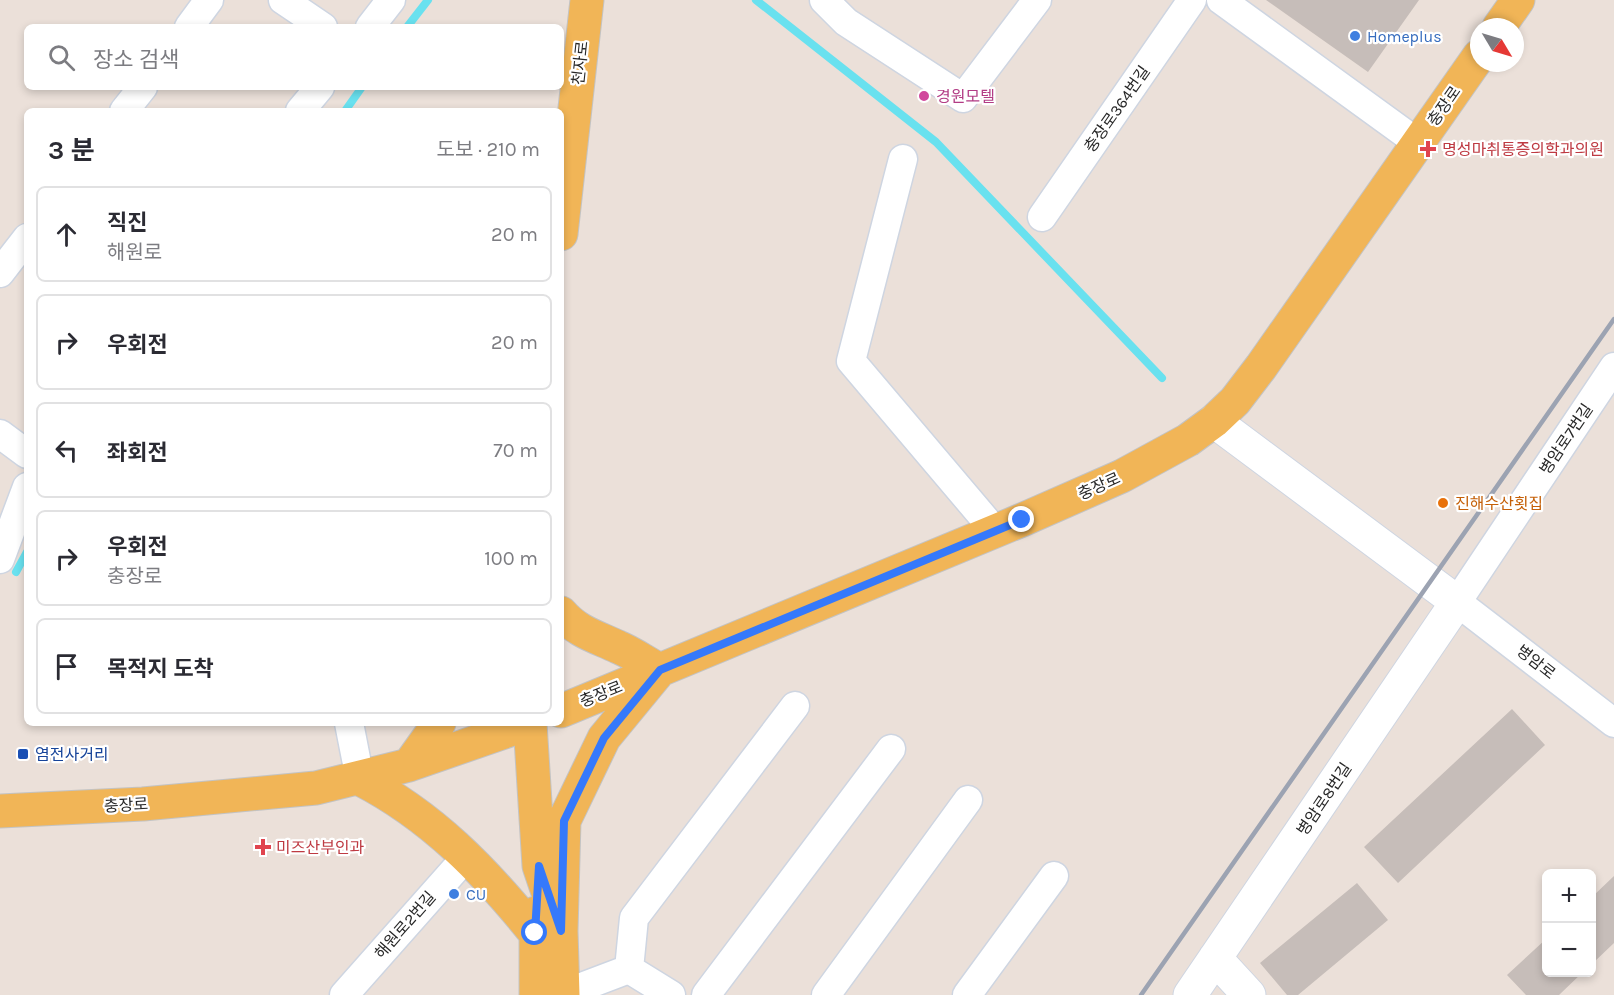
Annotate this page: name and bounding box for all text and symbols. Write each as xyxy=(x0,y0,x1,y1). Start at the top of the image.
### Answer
north arrow xyxy=(1470,18,1524,72)
search box xyxy=(24,24,564,90)
place label: Homeplus xyxy=(1367,27,1442,46)
marker: Homeplus xyxy=(1348,29,1362,43)
street label: 천자로 xyxy=(568,40,592,86)
icon: search xyxy=(45,41,78,74)
text: 장소 검색 xyxy=(93,47,179,73)
street label: 충장로364번길 xyxy=(1080,62,1154,156)
street label: 충장로 xyxy=(1424,82,1465,130)
place label: 경원모텔 xyxy=(936,87,995,106)
marker: 경원모텔 xyxy=(917,89,931,103)
text: 3 분 xyxy=(48,135,95,166)
text: 도보 · 210 m xyxy=(437,138,540,161)
marker: 명성마취통증의학과의원 xyxy=(1419,140,1437,158)
place label: 명성마취통증의학과의원 xyxy=(1442,140,1604,159)
text: 직진 xyxy=(107,210,147,236)
icon: ahead xyxy=(50,218,83,251)
text: 20 m xyxy=(491,223,538,246)
text: 해원로 xyxy=(107,241,162,264)
icon: right xyxy=(50,326,83,359)
text: 20 m xyxy=(491,331,538,354)
text: 우회전 xyxy=(107,332,168,358)
street label: 병암로7번길 xyxy=(1535,400,1597,478)
icon: left xyxy=(50,434,83,467)
text: 70 m xyxy=(493,439,538,462)
text: 좌회전 xyxy=(107,440,168,466)
street label: 충장로 xyxy=(1075,468,1123,504)
place label: 진해수산횟집 xyxy=(1455,494,1543,513)
marker: 진해수산횟집 xyxy=(1436,496,1450,510)
route end xyxy=(1008,506,1034,532)
text: 우회전 xyxy=(107,534,168,560)
icon: right xyxy=(50,542,83,575)
text: 100 m xyxy=(484,547,538,570)
text: 충장로 xyxy=(107,565,162,588)
street label: 병암로 xyxy=(1513,641,1559,683)
icon: arrive xyxy=(50,650,83,683)
text: 목적지 도착 xyxy=(107,656,214,682)
street label: 충장로 xyxy=(577,677,625,711)
place label: 염전사거리 xyxy=(35,745,109,764)
marker: 염전사거리 xyxy=(16,747,30,761)
street label: 병암로8번길 xyxy=(1293,759,1355,839)
street label: 충장로 xyxy=(103,794,149,816)
marker: 미즈산부인과 xyxy=(254,838,272,856)
place label: 미즈산부인과 xyxy=(276,838,365,857)
map controls xyxy=(1542,869,1596,977)
button: + xyxy=(1542,869,1596,923)
place label: CU xyxy=(466,885,486,904)
street label: 해원로2번길 xyxy=(371,887,439,963)
marker: CU xyxy=(447,887,461,901)
route start xyxy=(521,919,547,945)
button: − xyxy=(1542,923,1596,977)

